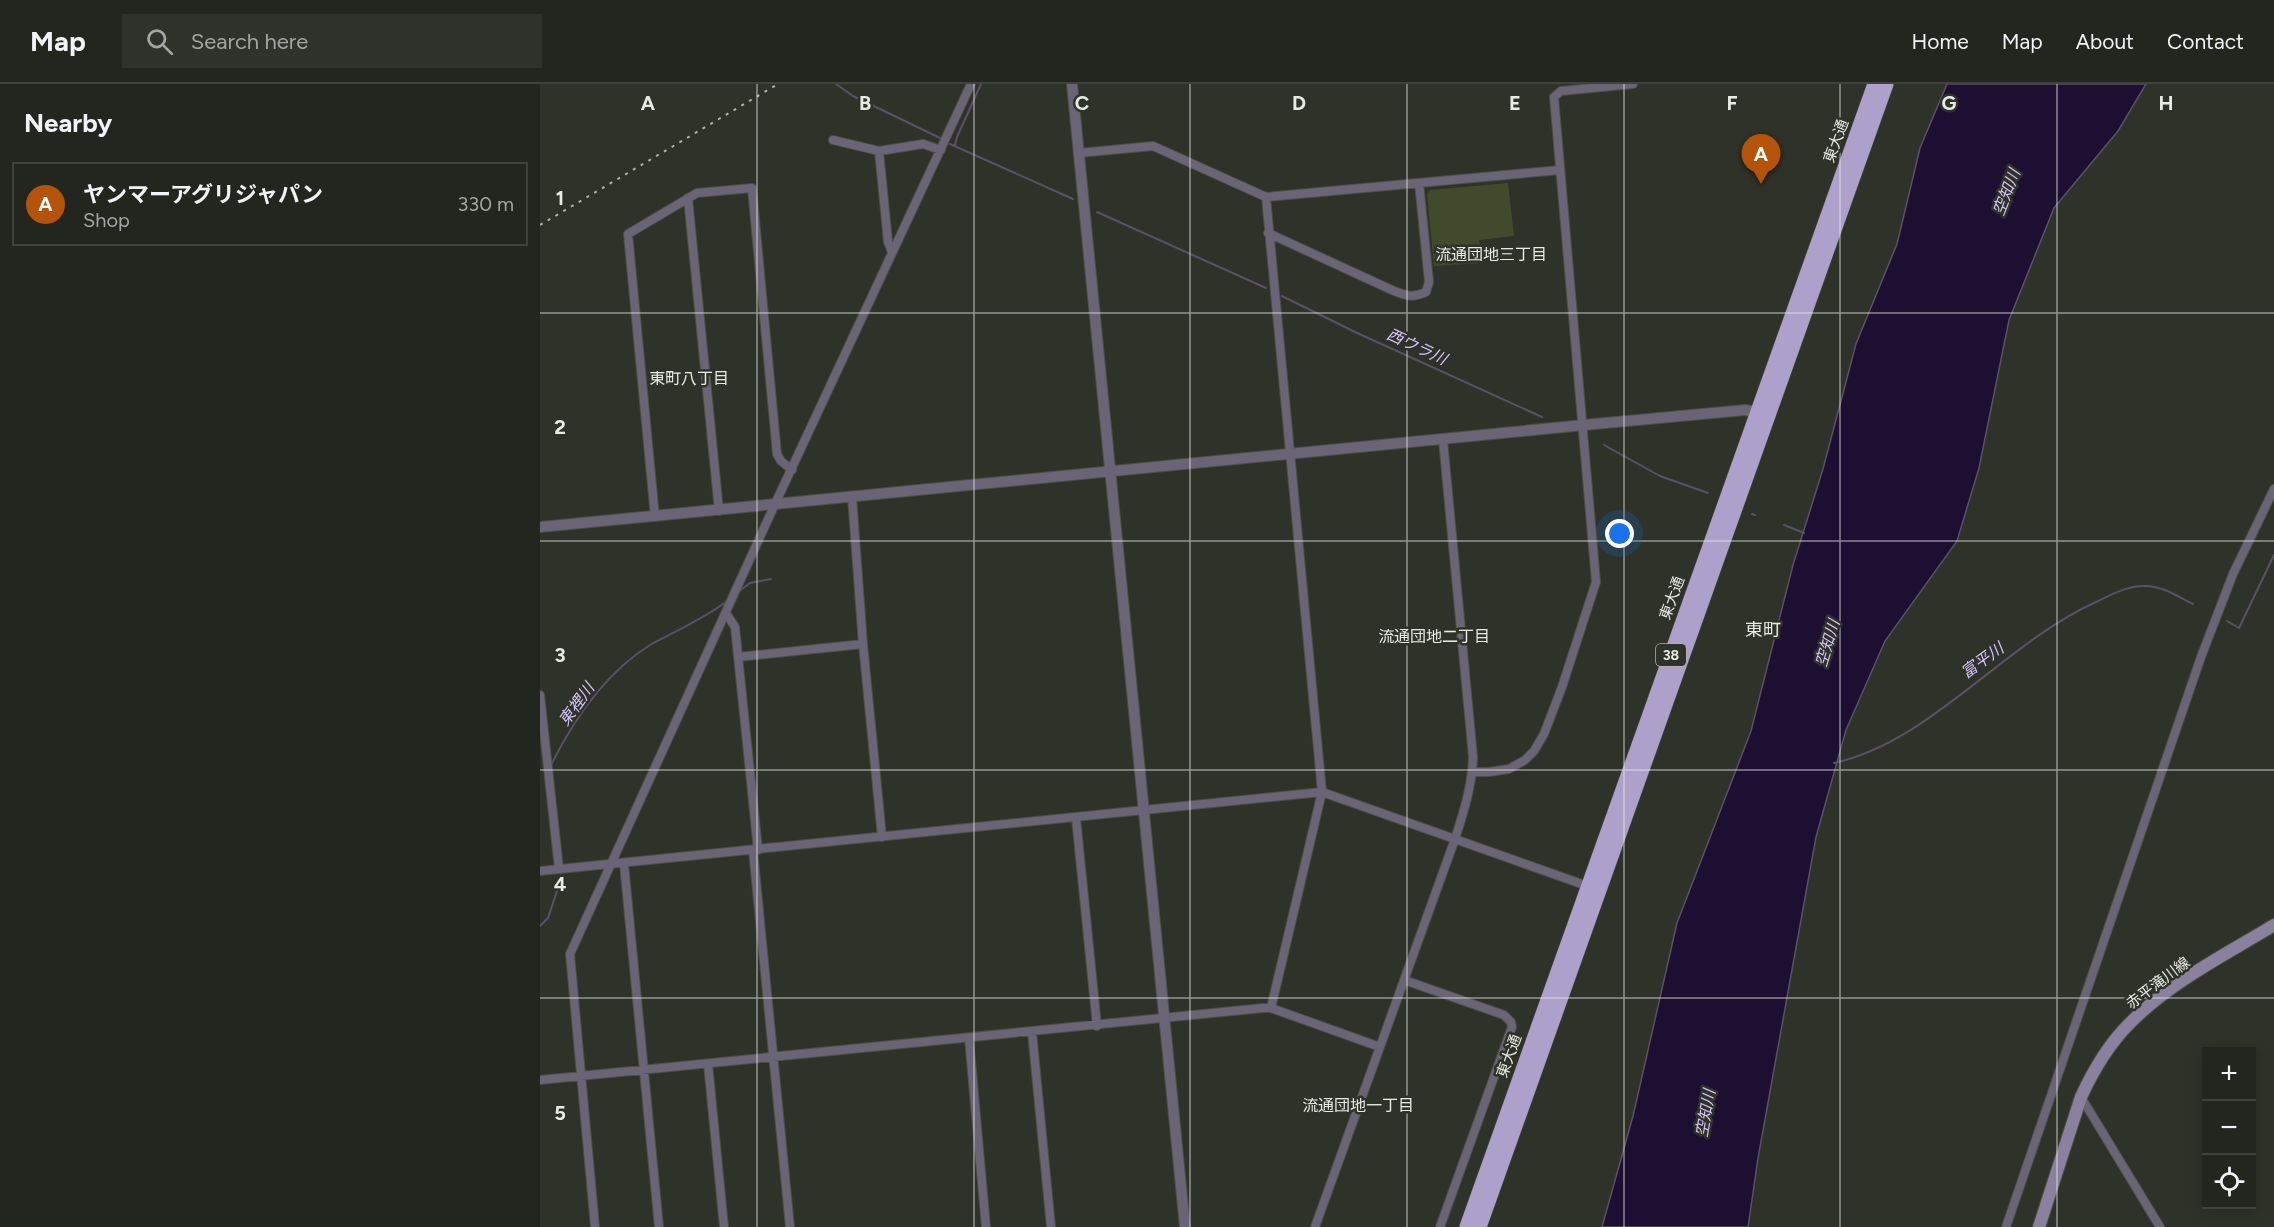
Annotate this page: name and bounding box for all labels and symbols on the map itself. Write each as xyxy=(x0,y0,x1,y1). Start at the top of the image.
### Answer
text: A xyxy=(641,91,656,115)
text: B xyxy=(859,91,871,115)
text: C xyxy=(1075,91,1089,115)
text: D xyxy=(1292,91,1306,115)
text: E xyxy=(1509,91,1521,115)
text: F xyxy=(1726,91,1738,115)
text: G xyxy=(1942,91,1957,115)
text: H xyxy=(2159,91,2174,115)
street label: 東大通 xyxy=(1820,117,1852,165)
pin: A xyxy=(1742,135,1780,184)
water label: 空知川 xyxy=(1989,165,2025,218)
text: 1 xyxy=(556,186,564,210)
district label: 流通団地三丁目 xyxy=(1435,245,1547,264)
water label: 西ウラ川 xyxy=(1384,324,1452,369)
district label: 東町八丁目 xyxy=(649,369,729,388)
text: 2 xyxy=(554,415,566,439)
your location xyxy=(1605,519,1634,548)
street label: 東大通 xyxy=(1656,574,1688,622)
water label: 空知川 xyxy=(1811,616,1844,669)
district label: 東町 xyxy=(1745,619,1781,641)
district label: 流通団地二丁目 xyxy=(1378,627,1490,646)
water label: 富平川 xyxy=(1957,637,2009,682)
text: 3 xyxy=(554,643,566,667)
road number: 38 xyxy=(1656,644,1686,666)
water label: 東裡川 xyxy=(555,678,599,729)
text: 4 xyxy=(554,872,567,896)
street label: 赤平滝川線 xyxy=(2123,953,2193,1013)
street label: 東大通 xyxy=(1493,1032,1525,1080)
water label: 空知川 xyxy=(1692,1086,1719,1138)
district label: 流通団地一丁目 xyxy=(1302,1096,1414,1115)
text: 5 xyxy=(554,1101,566,1125)

